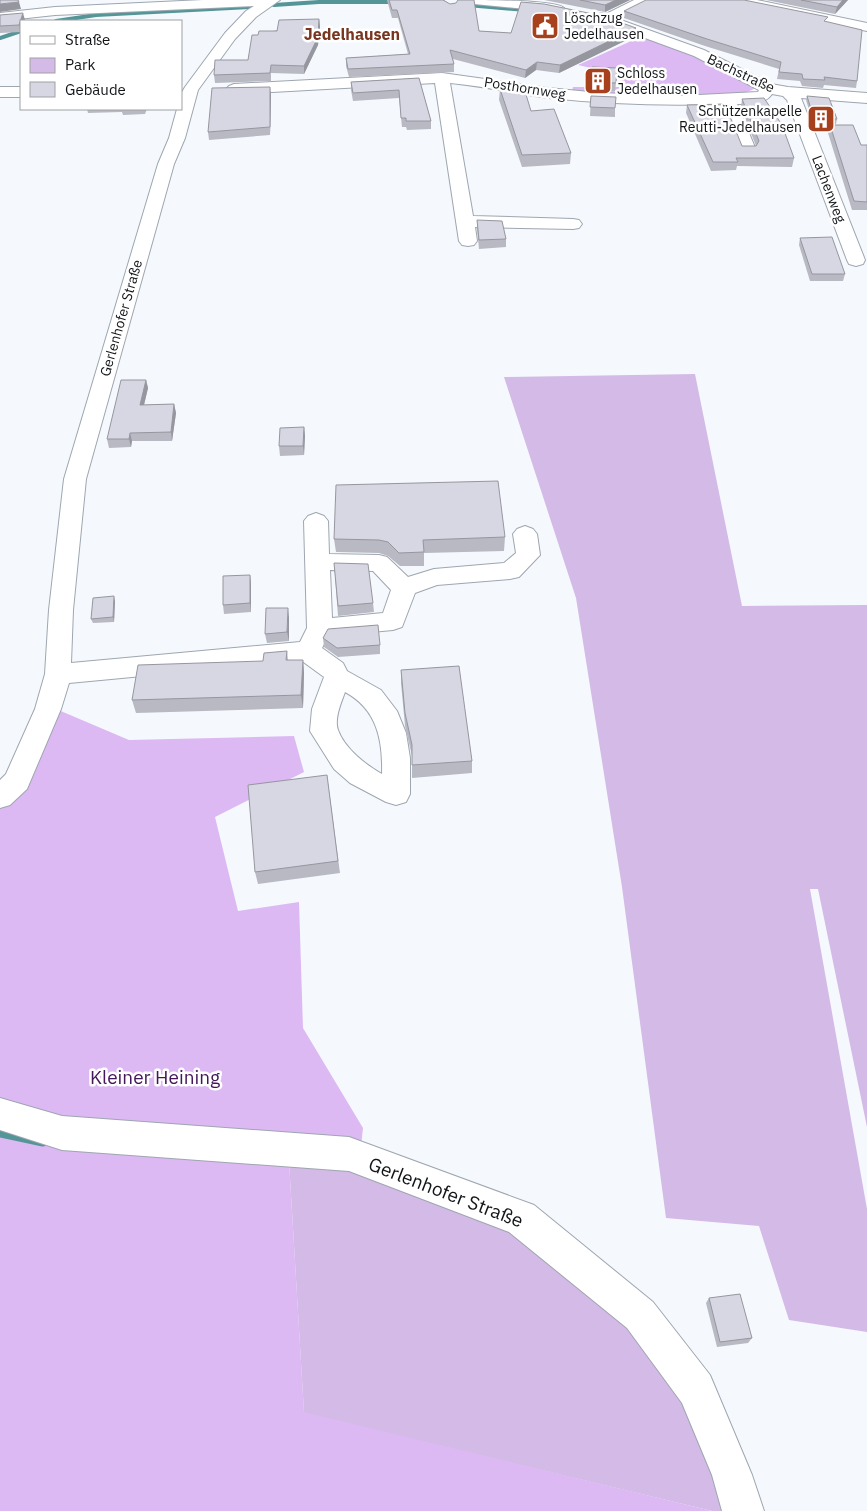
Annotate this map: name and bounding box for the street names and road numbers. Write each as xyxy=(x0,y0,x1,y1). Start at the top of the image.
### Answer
street label: Bachstraße xyxy=(704,50,778,97)
street label: Posthornweg xyxy=(483,73,568,103)
street label: Lachenweg xyxy=(808,153,850,226)
street label: Gerlenhofer Straße xyxy=(96,257,146,378)
street label: Gerlenhofer Straße xyxy=(365,1151,527,1233)

